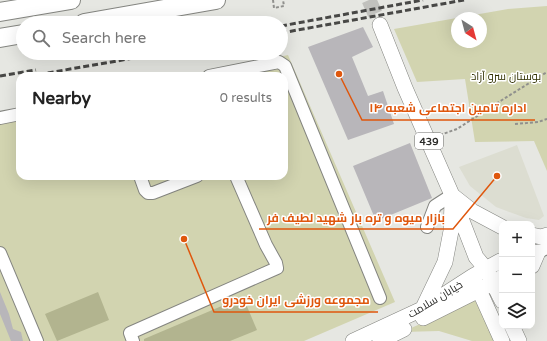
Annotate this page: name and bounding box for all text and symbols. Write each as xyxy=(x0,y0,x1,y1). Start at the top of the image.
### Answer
north arrow xyxy=(451,12,487,48)
search box xyxy=(16,16,288,60)
icon: search xyxy=(30,27,52,49)
text: Search here xyxy=(62,29,146,47)
park label: بوستان سرو آزاد xyxy=(471,70,541,83)
text: Nearby xyxy=(32,88,91,109)
text: 0 results xyxy=(220,90,272,106)
callout: اداره تامین اجتماعی شعبه ۱۴ xyxy=(362,96,535,120)
text: اداره تامین اجتماعی شعبه ۱۴ xyxy=(369,101,527,116)
road number: 439 xyxy=(415,133,443,149)
callout: بازار میوه و تره بار شهید لطیف فر xyxy=(259,205,453,229)
text: بازار میوه و تره بار شهید لطیف فر xyxy=(266,211,445,226)
map controls xyxy=(499,221,535,329)
button: + xyxy=(499,221,535,257)
button: − xyxy=(499,257,535,293)
street label: خیابان سلامت xyxy=(406,278,465,321)
callout: مجموعه ورزشی ایران خودرو xyxy=(214,288,378,312)
text: مجموعه ورزشی ایران خودرو xyxy=(222,293,370,308)
button: layers xyxy=(499,293,535,329)

